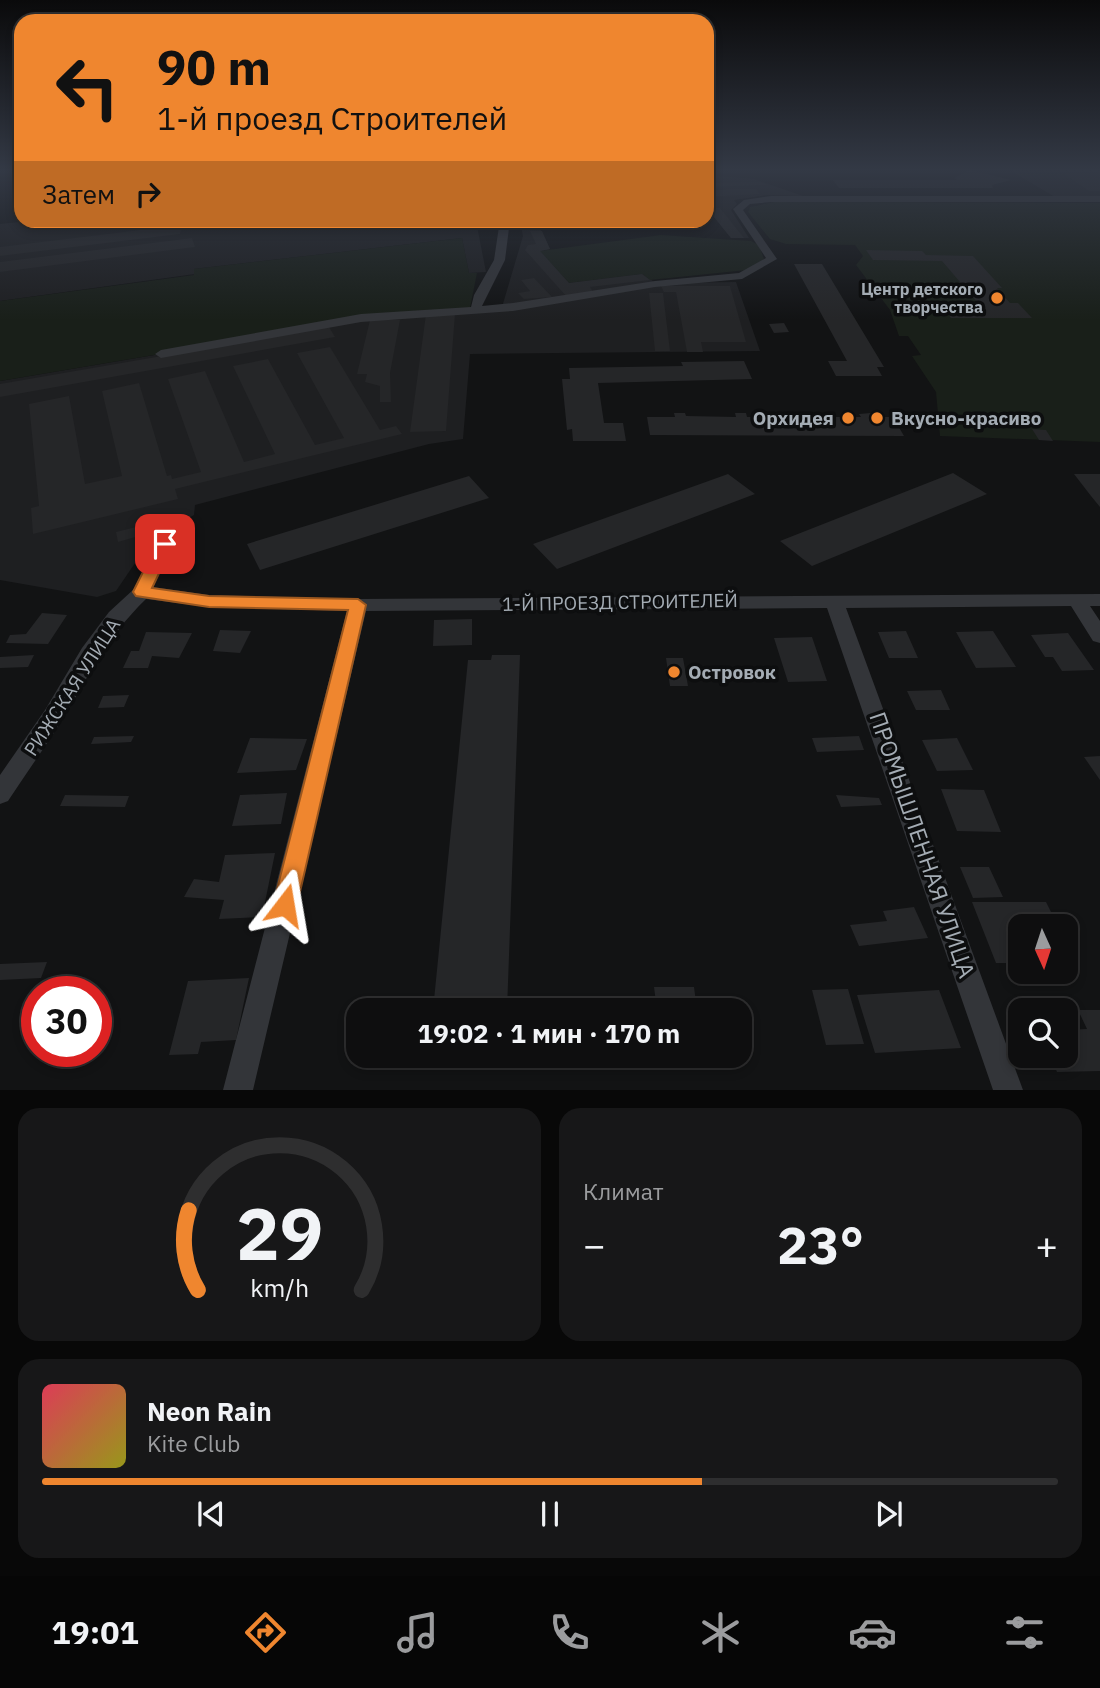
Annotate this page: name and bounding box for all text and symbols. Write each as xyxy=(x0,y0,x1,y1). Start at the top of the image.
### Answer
text: 90 m xyxy=(157,35,271,98)
icon: left xyxy=(42,42,133,133)
text: 1-й проезд Строителей xyxy=(157,97,507,139)
icon: right xyxy=(129,175,167,213)
text: Затем xyxy=(42,177,115,211)
place label: Центр детского творчества xyxy=(861,279,983,317)
marker: Центр детского творчества xyxy=(989,290,1005,306)
place label: Орхидея xyxy=(753,406,834,430)
place label: Вкусно-красиво xyxy=(891,406,1042,430)
marker: Орхидея xyxy=(840,410,856,426)
marker: Вкусно-красиво xyxy=(869,410,885,426)
pin xyxy=(135,514,195,574)
icon: arrive xyxy=(146,525,184,563)
street label: 1-Й ПРОЕЗД СТРОИТЕЛЕЙ xyxy=(502,588,738,616)
street label: РИЖСКАЯ УЛИЦА xyxy=(19,614,125,760)
place label: Островок xyxy=(688,660,776,684)
marker: Островок xyxy=(666,664,682,680)
street label: ПРОМЫШЛЕННАЯ УЛИЦА xyxy=(863,708,983,982)
position arrow xyxy=(248,868,322,942)
north arrow xyxy=(1008,914,1078,984)
map controls xyxy=(1008,914,1078,1068)
speed limit sign: 30 xyxy=(21,976,112,1067)
button: search xyxy=(1008,998,1078,1068)
text: 19:02 · 1 мин · 170 m xyxy=(418,1016,680,1050)
text: Климат xyxy=(583,1176,664,1206)
text: 29 xyxy=(236,1186,323,1281)
text: 23° xyxy=(777,1211,864,1278)
text: − xyxy=(583,1220,606,1269)
text: + xyxy=(1035,1220,1058,1269)
text: km/h xyxy=(250,1271,309,1304)
text: Neon Rain xyxy=(147,1394,272,1428)
text: Kite Club xyxy=(147,1428,240,1458)
icon: previous xyxy=(192,1495,230,1533)
icon: pause xyxy=(531,1495,569,1533)
icon: next xyxy=(870,1495,908,1533)
icon: directions xyxy=(241,1608,290,1657)
icon: music xyxy=(393,1608,442,1657)
icon: phone xyxy=(545,1608,594,1657)
icon: climate xyxy=(696,1608,745,1657)
icon: car xyxy=(848,1608,897,1657)
icon: filters xyxy=(1000,1608,1049,1657)
text: 19:01 xyxy=(51,1611,139,1653)

